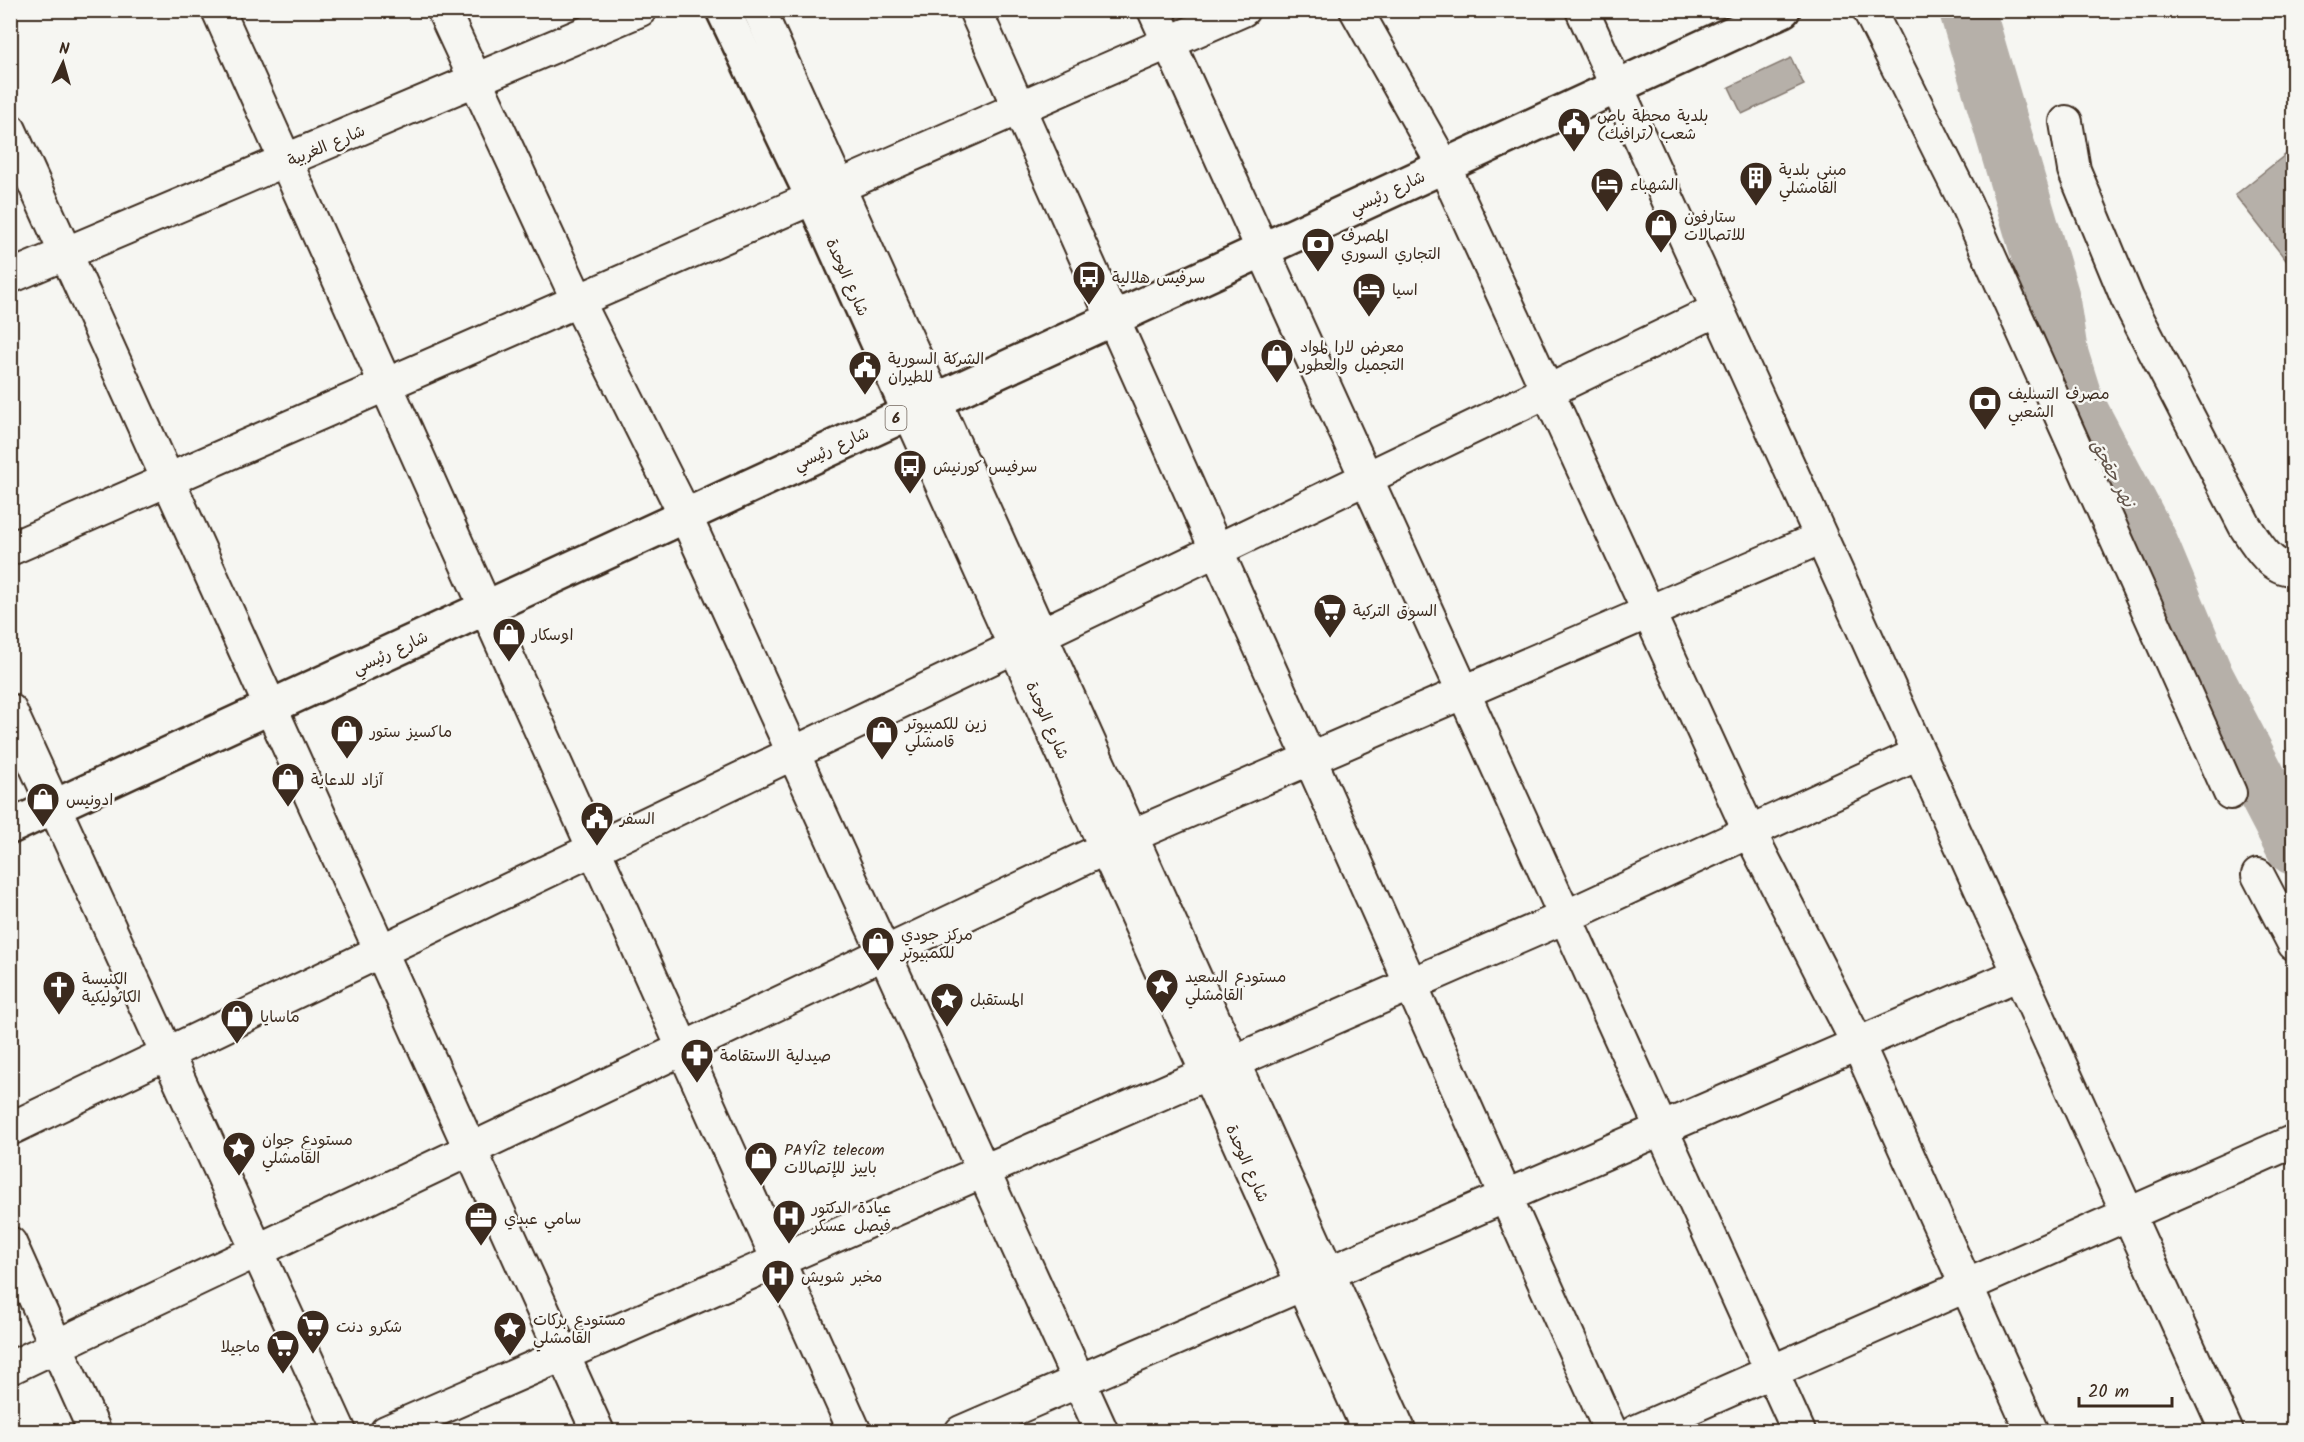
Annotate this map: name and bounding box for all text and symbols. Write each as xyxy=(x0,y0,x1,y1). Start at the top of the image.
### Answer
north arrow xyxy=(33,33,93,93)
text: N xyxy=(58,37,70,62)
place label: بلدية محطة باص شعب (ترافيك) xyxy=(1597,104,1708,147)
public building icon: بلدية محطة باص شعب (ترافيك) xyxy=(1556,106,1592,153)
street label: شارع الغربية xyxy=(284,119,369,174)
place label: مبنى بلدية القامشلي xyxy=(1779,158,1847,202)
building icon: مبنى بلدية القامشلي xyxy=(1738,160,1774,207)
street label: شارع رئيسي xyxy=(1346,165,1430,223)
hotel icon: الشهباء xyxy=(1589,166,1625,213)
place label: الشهباء xyxy=(1630,173,1679,198)
place label: ستارفون للاتصالات xyxy=(1684,205,1745,248)
shop icon: ستارفون للاتصالات xyxy=(1643,207,1679,254)
place label: المصرف التجاري السوري xyxy=(1341,224,1441,267)
bank icon: المصرف التجاري السوري xyxy=(1300,226,1336,273)
street label: شارع الوحدة xyxy=(818,235,875,321)
bus stop icon: سرفيس هلالية xyxy=(1071,259,1107,306)
place label: سرفيس هلالية xyxy=(1112,266,1205,291)
hotel icon: اسيا xyxy=(1351,271,1387,318)
place label: اسيا xyxy=(1392,278,1418,303)
place label: معرض لارا لمواد التجميل والعطور xyxy=(1298,335,1404,378)
shop icon: معرض لارا لمواد التجميل والعطور xyxy=(1259,337,1295,384)
place label: الشركة السورية للطيران xyxy=(888,347,984,390)
public building icon: الشركة السورية للطيران xyxy=(847,349,883,396)
place label: مصرف التسليف الشعبي xyxy=(2008,382,2110,426)
bank icon: مصرف التسليف الشعبي xyxy=(1967,384,2003,431)
road number: 6 xyxy=(886,406,906,430)
street label: شارع رئيسي xyxy=(790,421,874,479)
water label: نهر جقجق xyxy=(2082,434,2143,515)
bus stop icon: سرفيس كورنيش xyxy=(892,448,928,495)
place label: سرفيس كورنيش xyxy=(933,455,1037,480)
supermarket icon: السوق التركية xyxy=(1312,592,1348,639)
place label: السوق التركية xyxy=(1353,599,1437,624)
shop icon: اوسكار xyxy=(491,616,527,663)
place label: اوسكار xyxy=(530,623,573,648)
street label: شارع رئيسي xyxy=(349,625,433,683)
street label: شارع الوحدة xyxy=(1018,678,1075,764)
place label: زين للكمبيوتر قامشلي xyxy=(903,712,987,756)
shop icon: ماكسيز ستور xyxy=(329,713,365,760)
shop icon: زين للكمبيوتر قامشلي xyxy=(864,714,900,761)
place label: ماكسيز ستور xyxy=(368,720,452,745)
shop icon: آزاد للدعاية xyxy=(270,761,306,808)
place label: آزاد للدعاية xyxy=(311,768,384,793)
shop icon: ادونيس xyxy=(25,781,61,828)
place label: ادونيس xyxy=(66,788,113,813)
public building icon: السفر xyxy=(579,800,615,847)
place label: السفر xyxy=(618,807,655,832)
place label: مركز جودي للكمبيوتر xyxy=(899,923,973,966)
shop icon: مركز جودي للكمبيوتر xyxy=(860,925,896,972)
place label: مستودع السعيد القامشلي xyxy=(1185,965,1286,1009)
place label: الكنيسة الكاثوليكية xyxy=(82,967,141,1010)
place icon: مستودع السعيد القامشلي xyxy=(1144,967,1180,1014)
church icon: الكنيسة الكاثوليكية xyxy=(41,969,77,1016)
place icon: المستقبل xyxy=(929,981,965,1028)
place label: المستقبل xyxy=(970,988,1024,1013)
shop icon: ماسايا xyxy=(219,998,255,1045)
place label: ماسايا xyxy=(260,1005,300,1030)
pharmacy icon: صيدلية الاستقامة xyxy=(679,1037,715,1084)
place label: صيدلية الاستقامة xyxy=(720,1044,831,1069)
street label: شارع الوحدة xyxy=(1218,1121,1275,1207)
place label: مستودع جوان القامشلي xyxy=(262,1128,353,1172)
place icon: مستودع جوان القامشلي xyxy=(221,1130,257,1177)
place label: PAYÎZ telecom باييز للإتصالات xyxy=(784,1138,885,1181)
shop icon: PAYÎZ telecom باييز للإتصالات xyxy=(743,1140,779,1187)
place label: عيادة الدكتور فيصل عسكر xyxy=(810,1196,891,1239)
hospital icon: عيادة الدكتور فيصل عسكر xyxy=(771,1198,807,1245)
office icon: سامي عبدي xyxy=(463,1200,499,1247)
place label: سامي عبدي xyxy=(504,1207,581,1233)
hospital icon: مخبر شويش xyxy=(760,1258,796,1305)
place label: مخبر شويش xyxy=(801,1265,882,1290)
supermarket icon: شكرو دنت xyxy=(295,1308,331,1355)
place label: مستودع بركات القامشلي xyxy=(533,1308,626,1352)
place icon: مستودع بركات القامشلي xyxy=(492,1310,528,1357)
place label: شكرو دنت xyxy=(336,1315,402,1340)
supermarket icon: ماجيلا xyxy=(265,1328,301,1375)
place label: ماجيلا xyxy=(221,1335,260,1360)
scale bar xyxy=(2079,1370,2172,1408)
text: 20 m xyxy=(2088,1378,2129,1407)

